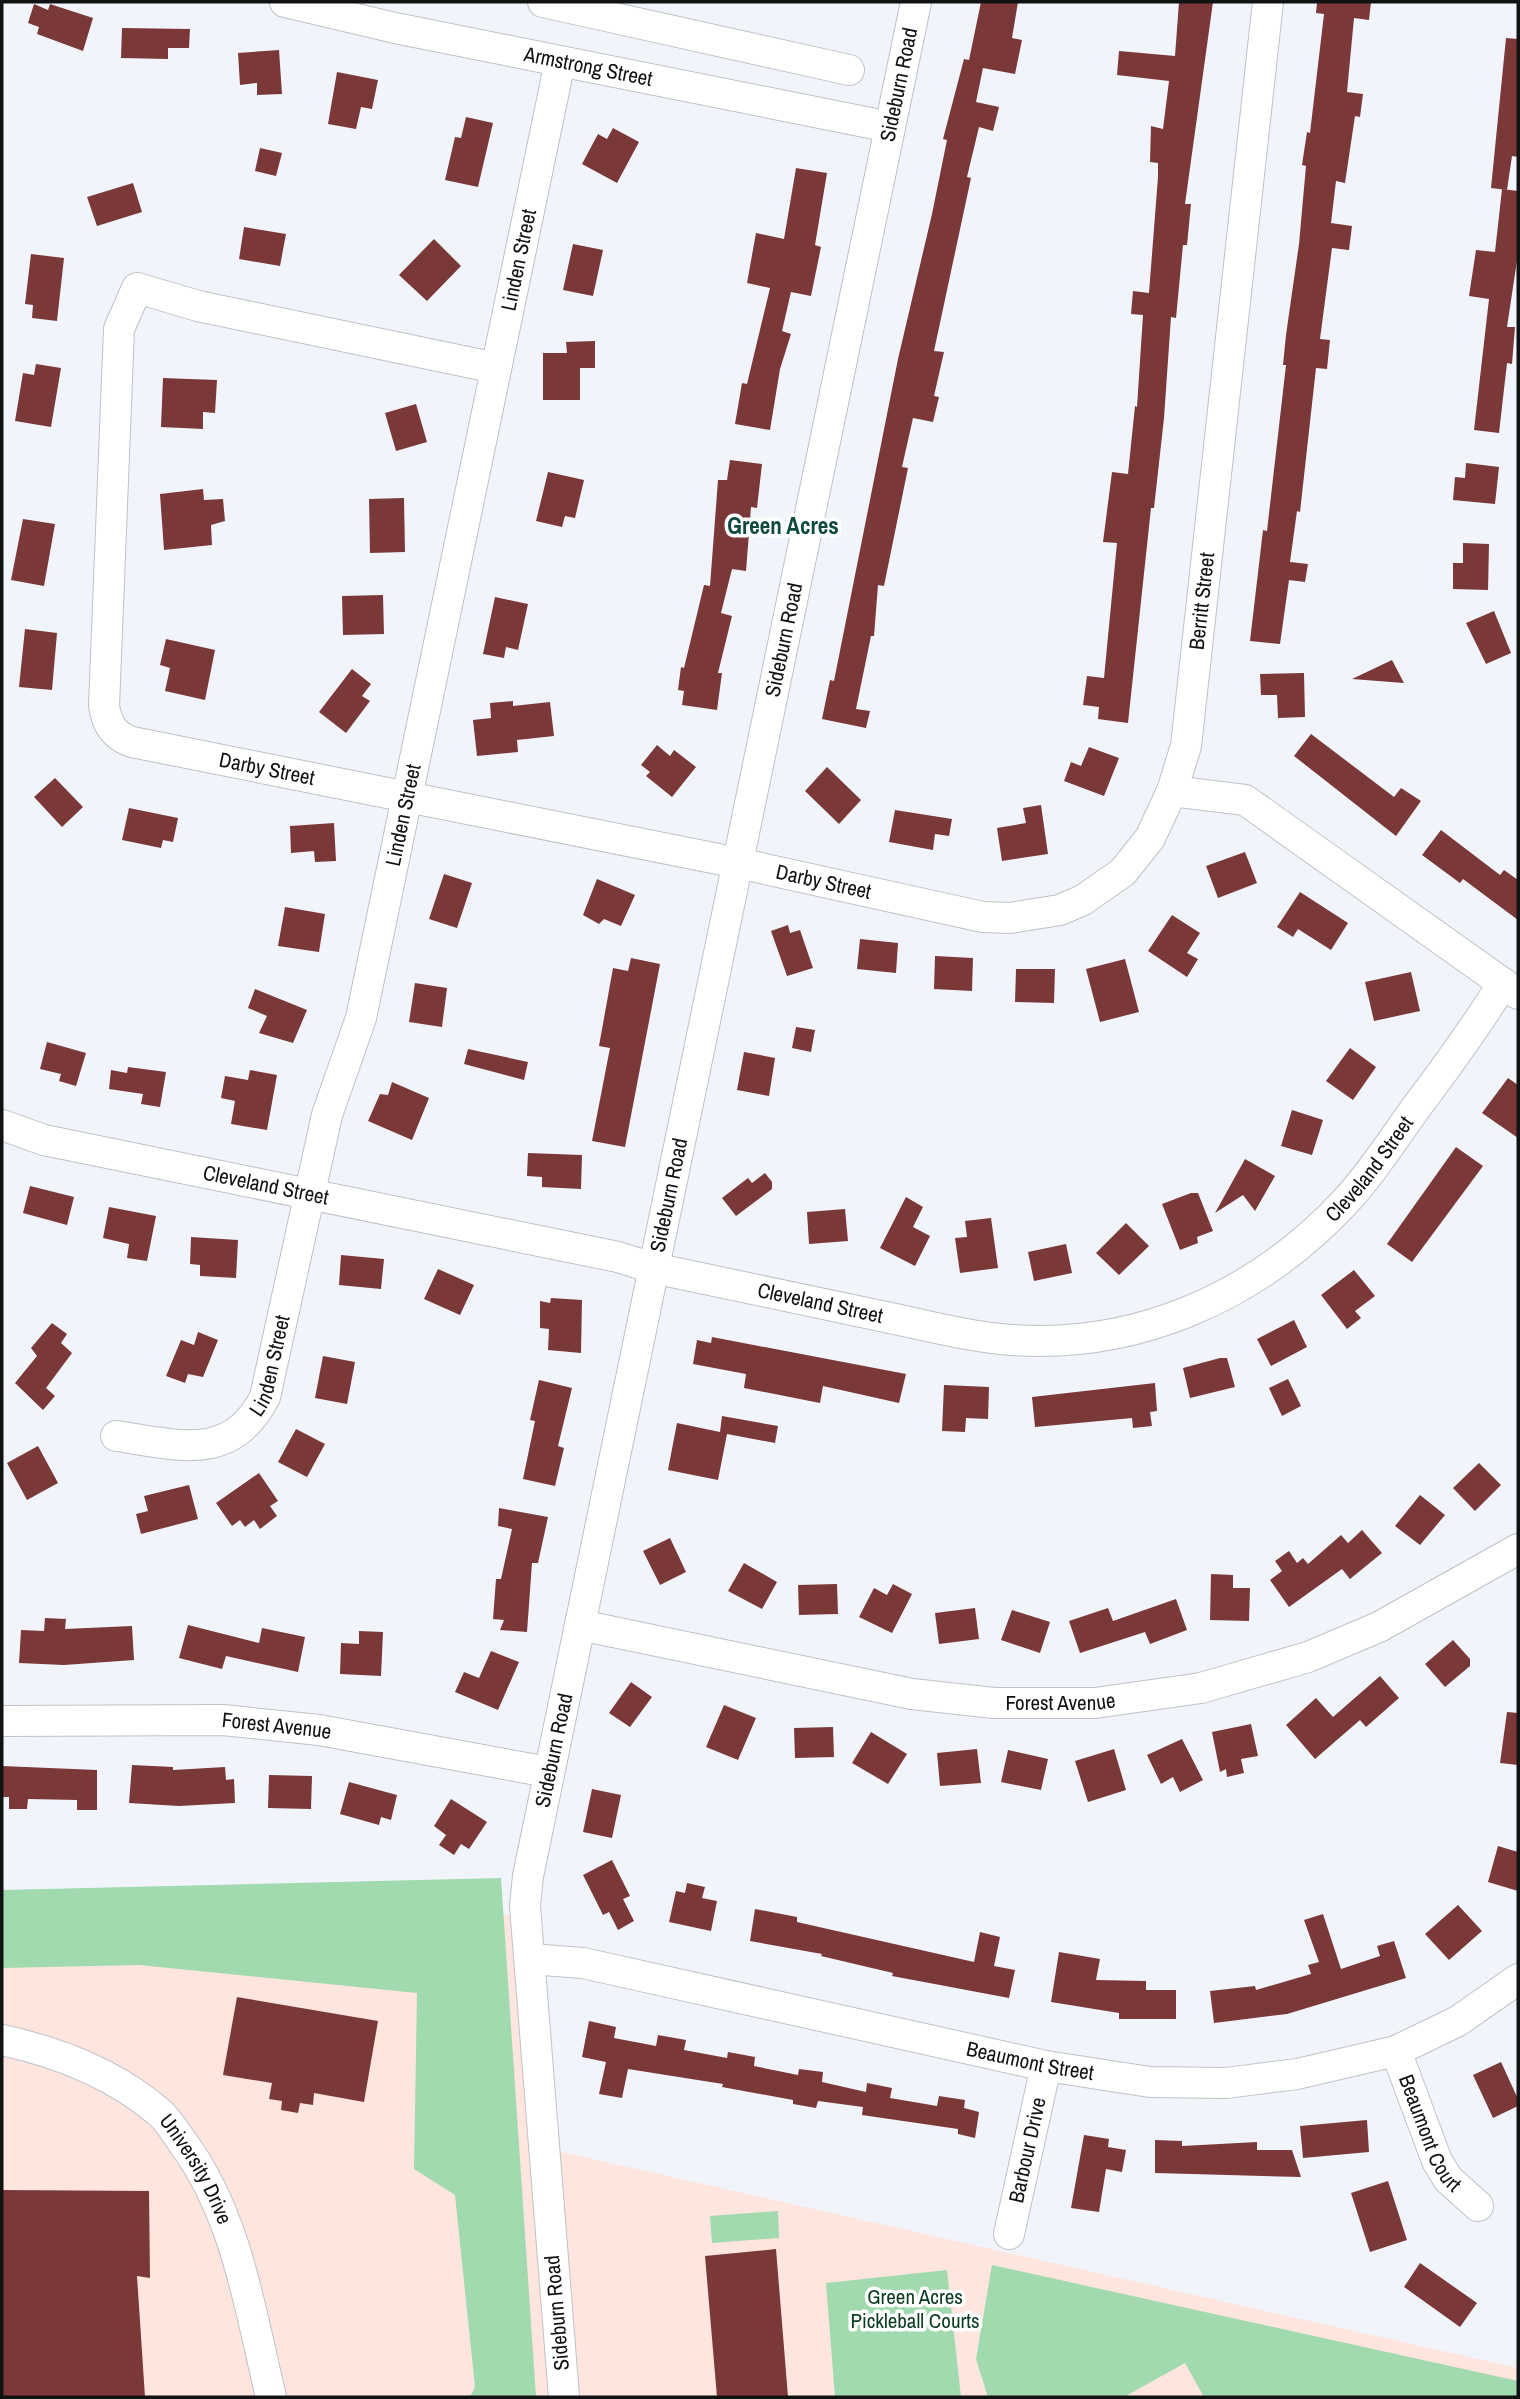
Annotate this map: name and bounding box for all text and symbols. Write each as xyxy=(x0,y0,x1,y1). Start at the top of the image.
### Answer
street label: Sideburn Road xyxy=(872,25,924,144)
street label: Armstrong Street xyxy=(521,39,655,93)
street label: Linden Street xyxy=(494,206,543,314)
district label: Green Acres xyxy=(727,510,839,541)
street label: Berritt Street xyxy=(1182,551,1221,651)
street label: Sideburn Road xyxy=(757,580,809,699)
street label: Darby Street xyxy=(217,745,317,792)
street label: Linden Street xyxy=(378,761,428,869)
street label: Darby Street xyxy=(773,857,874,906)
street label: Cleveland Street xyxy=(1318,1110,1420,1228)
street label: Sideburn Road xyxy=(643,1135,694,1255)
street label: Cleveland Street xyxy=(201,1158,331,1212)
street label: Cleveland Street xyxy=(755,1275,886,1330)
street label: Linden Street xyxy=(242,1312,297,1422)
street label: Forest Avenue xyxy=(1005,1685,1117,1717)
street label: Sideburn Road xyxy=(528,1691,579,1810)
street label: Forest Avenue xyxy=(221,1705,334,1746)
street label: Beaumont Street xyxy=(964,2034,1096,2087)
street label: Beaumont Court xyxy=(1392,2070,1468,2198)
street label: Barbour Drive xyxy=(1001,2094,1053,2205)
street label: University Drive xyxy=(153,2107,240,2228)
street label: Sideburn Road xyxy=(537,2254,576,2372)
park label: Green Acres Pickleball Courts xyxy=(850,2282,980,2335)

